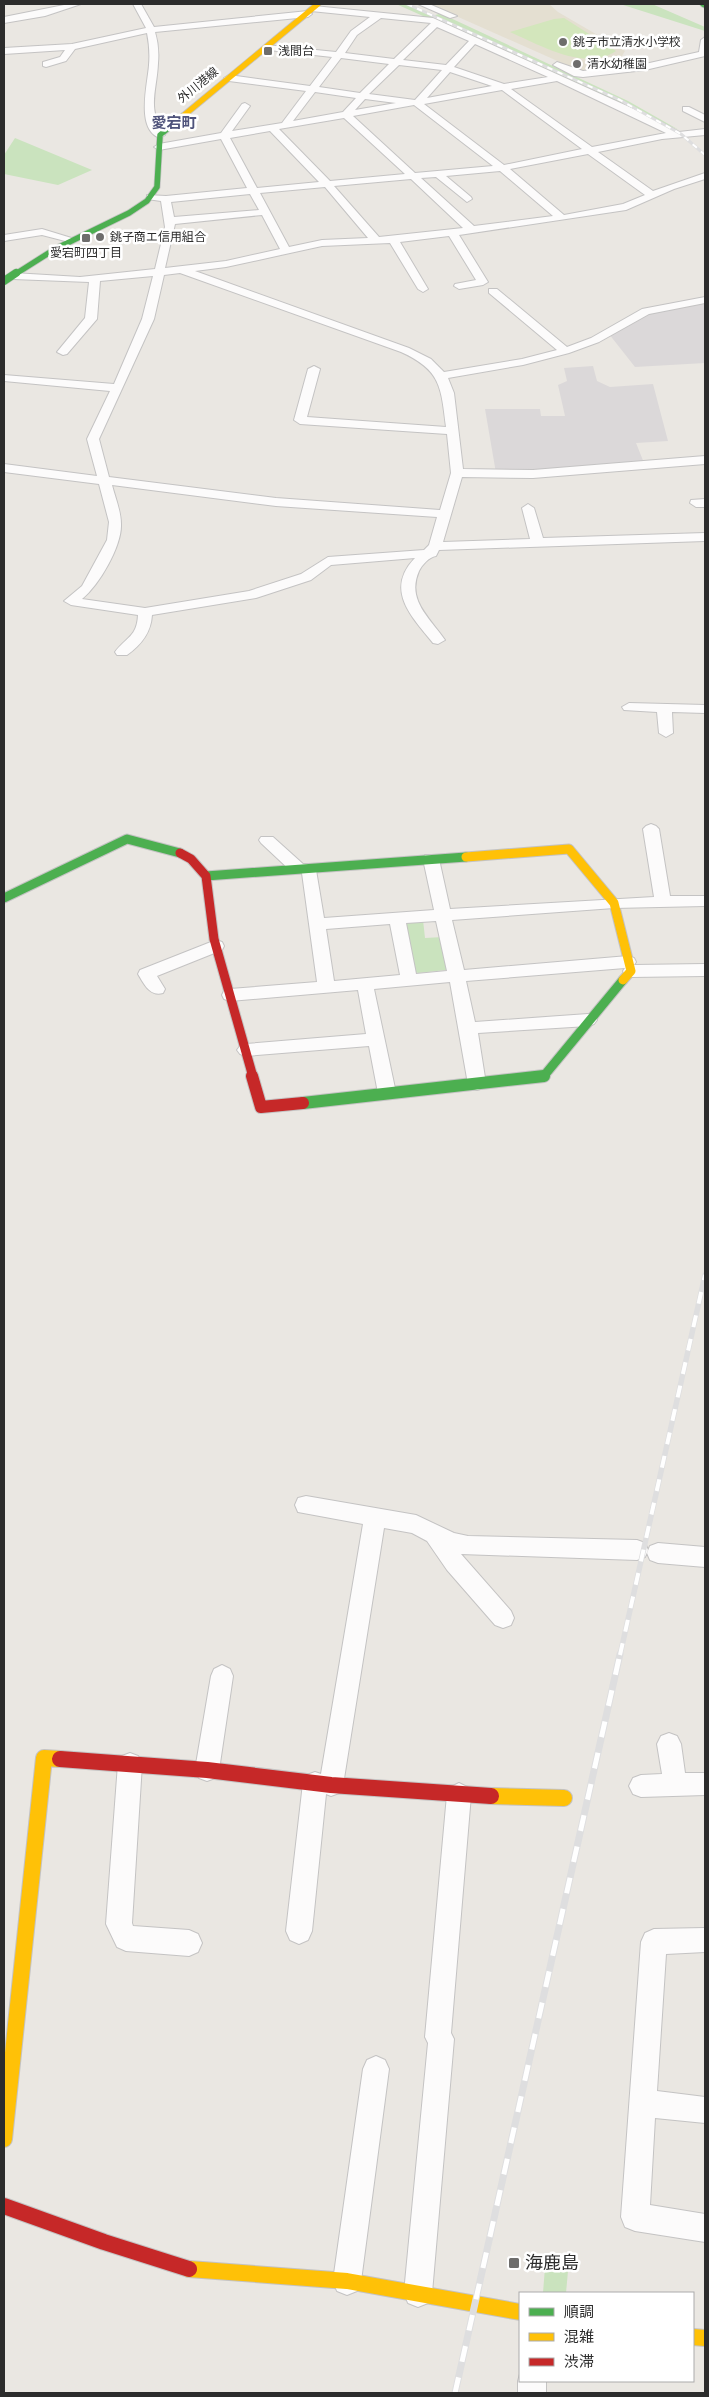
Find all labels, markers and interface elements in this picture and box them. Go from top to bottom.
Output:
place label: 銚子市立清水小学校 [573,35,681,49]
marker: 銚子市立清水小学校 [557,36,569,48]
place label: 浅間台 [278,44,314,58]
marker: 浅間台 [262,45,274,57]
place label: 清水幼稚園 [587,57,647,71]
marker: 清水幼稚園 [571,58,583,70]
street label: 外川港線 [175,64,221,106]
district label: 愛宕町 [151,114,197,132]
place label: 銚子商エ信用組合 [110,230,206,244]
marker: 銚子商エ信用組合 [94,231,106,243]
marker: 愛宕町四丁目 [80,232,92,244]
place label: 愛宕町四丁目 [50,246,122,260]
place label: 海鹿島 [525,2252,579,2274]
marker: 海鹿島 [507,2256,521,2270]
legend [519,2292,694,2382]
text: 順調 [564,2303,594,2321]
text: 混雑 [564,2328,594,2346]
text: 渋滞 [564,2353,594,2371]

